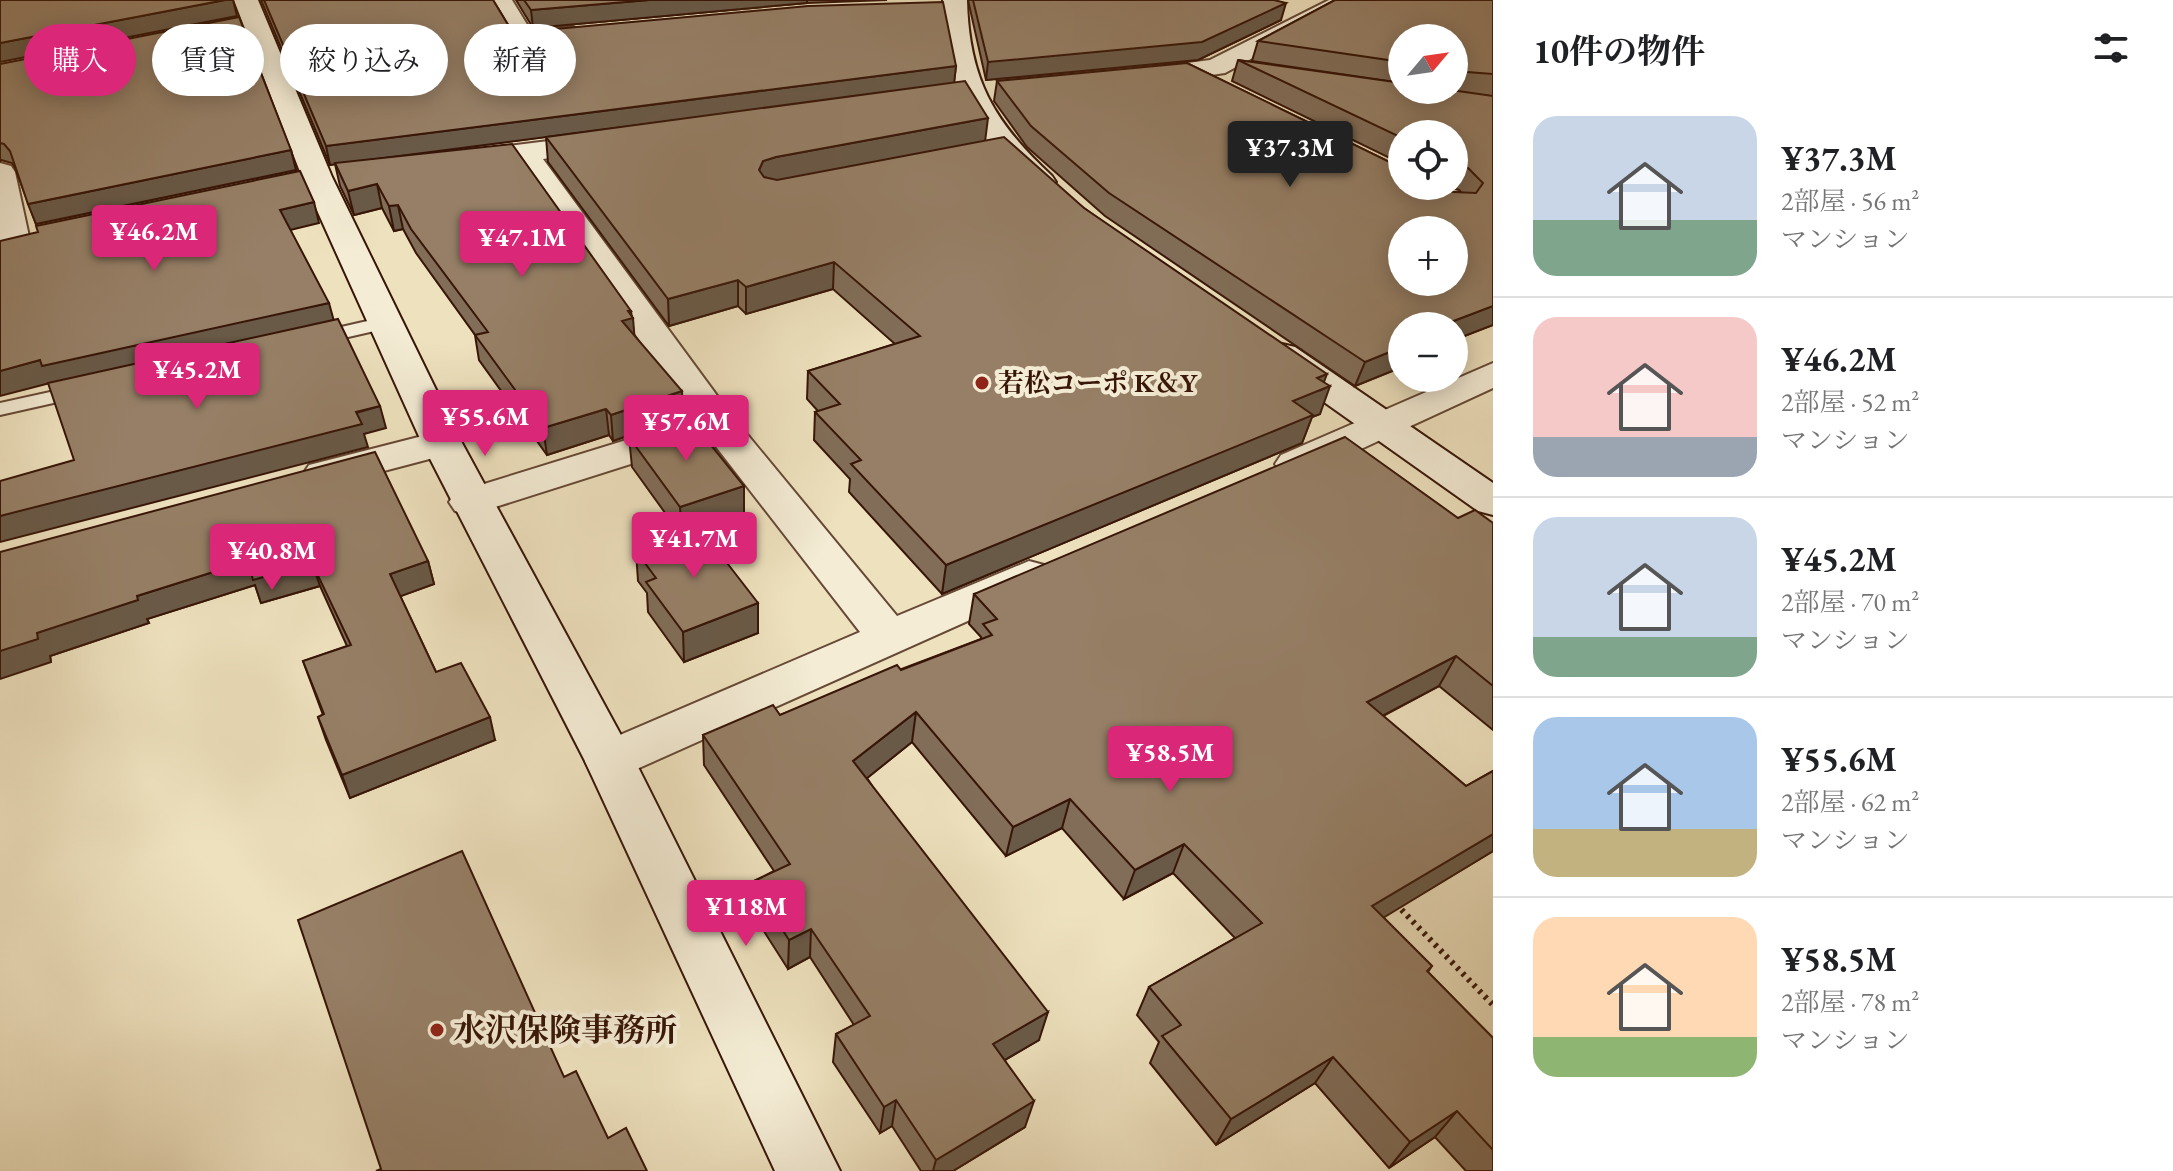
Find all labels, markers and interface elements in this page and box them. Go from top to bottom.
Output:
chip: 購入 [24,24,136,96]
chip: 賃貸 [152,24,264,96]
chip: 絞り込み [280,24,448,96]
chip: 新着 [464,24,576,96]
north arrow [1388,24,1468,104]
map controls [1388,24,1468,392]
icon: filters [2089,26,2133,70]
text: 10件の物件 [1533,29,1705,73]
button: locate [1388,120,1468,200]
pin: ¥37.3M [1225,121,1355,189]
text: ¥37.3M [1246,130,1334,164]
text: ¥37.3M [1781,136,1897,180]
icon: home [1597,148,1693,244]
text: 2部屋 · 56 m² [1781,184,1919,218]
pin: ¥46.2M [89,205,219,273]
pin: ¥47.1M [457,211,587,279]
text: ¥46.2M [110,214,198,248]
button: + [1388,216,1468,296]
text: ¥47.1M [478,220,566,254]
text: マンション [1781,222,1910,256]
button: − [1388,312,1468,392]
text: ¥46.2M [1781,337,1897,381]
pin: ¥45.2M [132,343,262,411]
icon: home [1597,349,1693,445]
text: ¥45.2M [153,352,241,386]
place label: 若松コーポ K＆Y [998,366,1198,400]
marker: 若松コーポ K＆Y [973,374,991,392]
text: 2部屋 · 52 m² [1781,385,1919,419]
pin: ¥55.6M [420,390,550,458]
pin: ¥57.6M [621,395,751,463]
text: ¥55.6M [441,399,529,433]
text: ¥57.6M [642,404,730,438]
text: マンション [1781,423,1910,457]
pin: ¥41.7M [629,512,759,580]
text: ¥41.7M [650,521,738,555]
pin: ¥40.8M [207,524,337,592]
text: ¥40.8M [228,533,316,567]
text: ¥45.2M [1781,537,1897,581]
icon: home [1597,549,1693,645]
text: 2部屋 · 70 m² [1781,585,1919,619]
text: マンション [1781,623,1910,657]
pin: ¥58.5M [1105,726,1235,794]
text: ¥58.5M [1126,735,1214,769]
text: ¥55.6M [1781,737,1897,781]
icon: home [1597,749,1693,845]
text: 2部屋 · 62 m² [1781,785,1919,819]
text: マンション [1781,823,1910,857]
pin: ¥118M [690,880,802,948]
text: ¥118M [705,889,787,923]
text: ¥58.5M [1781,937,1897,981]
icon: home [1597,949,1693,1045]
text: 2部屋 · 78 m² [1781,985,1919,1019]
place label: 水沢保険事務所 [453,1009,677,1051]
marker: 水沢保険事務所 [428,1021,446,1039]
text: マンション [1781,1023,1910,1057]

